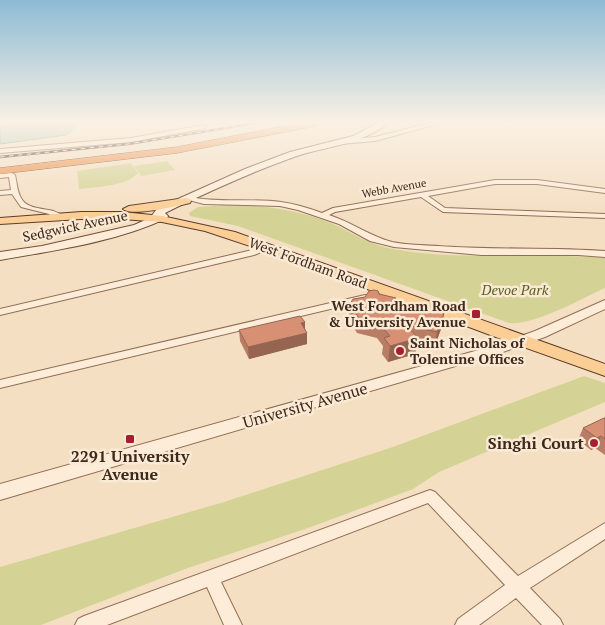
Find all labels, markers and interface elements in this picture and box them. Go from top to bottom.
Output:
street label: Webb Avenue [361,175,428,201]
street label: Sedgwick Avenue [21,205,129,246]
street label: West Fordham Road [246,232,370,293]
park label: Devoe Park [481,280,549,299]
place label: West Fordham Road & University Avenue [328,296,467,331]
marker: West Fordham Road & University Avenue [470,308,482,320]
place label: Saint Nicholas of Tolentine Offices [410,333,526,368]
marker: Saint Nicholas of Tolentine Offices [394,345,406,357]
street label: University Avenue [240,377,370,433]
place label: Singhi Court [488,432,585,454]
marker: 2291 University Avenue [124,433,136,445]
marker: Singhi Court [588,437,600,449]
place label: 2291 University Avenue [71,445,190,485]

